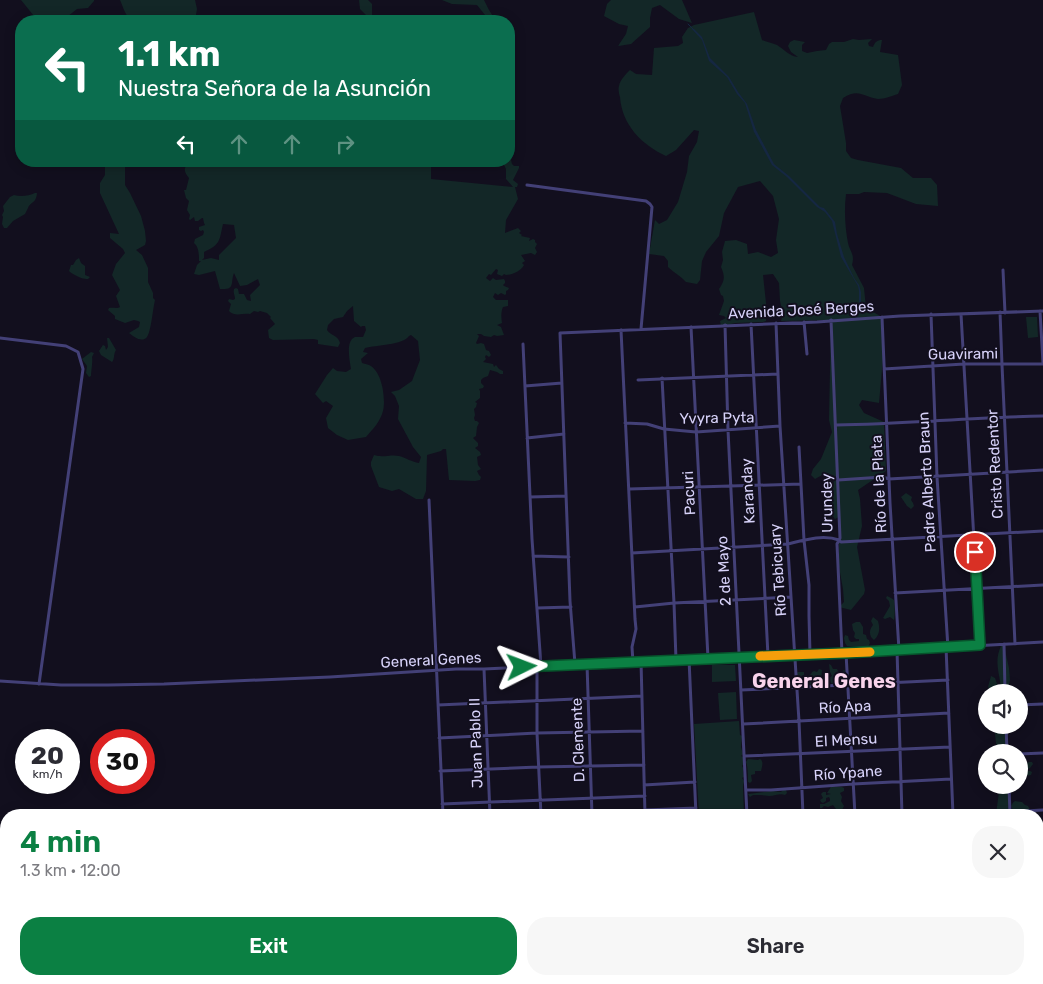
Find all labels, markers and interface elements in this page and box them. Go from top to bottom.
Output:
text: 1.1 km [118,33,220,75]
icon: left [35,35,100,100]
text: Nuestra Señora de la Asunción [118,75,431,102]
icon: left [172,130,200,158]
icon: ahead [225,130,253,158]
icon: ahead [278,130,306,158]
icon: right [331,130,359,158]
street label: Avenida José Berges [727,297,875,323]
street label: Guavirami [928,344,998,364]
street label: Yvyra Pyta [679,408,755,428]
street label: Cristo Redentor [983,408,1007,519]
street label: Padre Alberto Braun [914,411,940,553]
street label: Río de la Plata [867,435,891,533]
street label: Karanday [737,458,759,524]
street label: Pacuri [679,470,699,516]
street label: Urundey [817,473,837,533]
street label: Río Tebicuary [766,523,790,617]
pin [954,531,996,573]
street label: 2 de Mayo [713,536,735,606]
icon: arrive [961,538,989,566]
position arrow [495,640,547,692]
street label: General Genes [380,648,482,672]
district label: General Genes [752,669,896,693]
map controls [978,684,1028,794]
button: sound [978,684,1028,734]
street label: D. Clemente [568,697,588,783]
street label: Río Apa [818,697,872,717]
street label: Juan Pablo II [465,698,487,788]
speed limit sign: 30 [90,729,155,794]
street label: El Mensu [814,729,878,751]
text: 20 [31,741,64,770]
button: search [978,744,1028,794]
street label: Río Ypane [813,762,883,784]
text: km/h [33,767,62,781]
text: 4 min [20,824,101,860]
button: close [972,826,1024,878]
text: 1.3 km · 12:00 [20,861,121,880]
button: Exit [20,917,517,975]
button: Share [527,917,1024,975]

